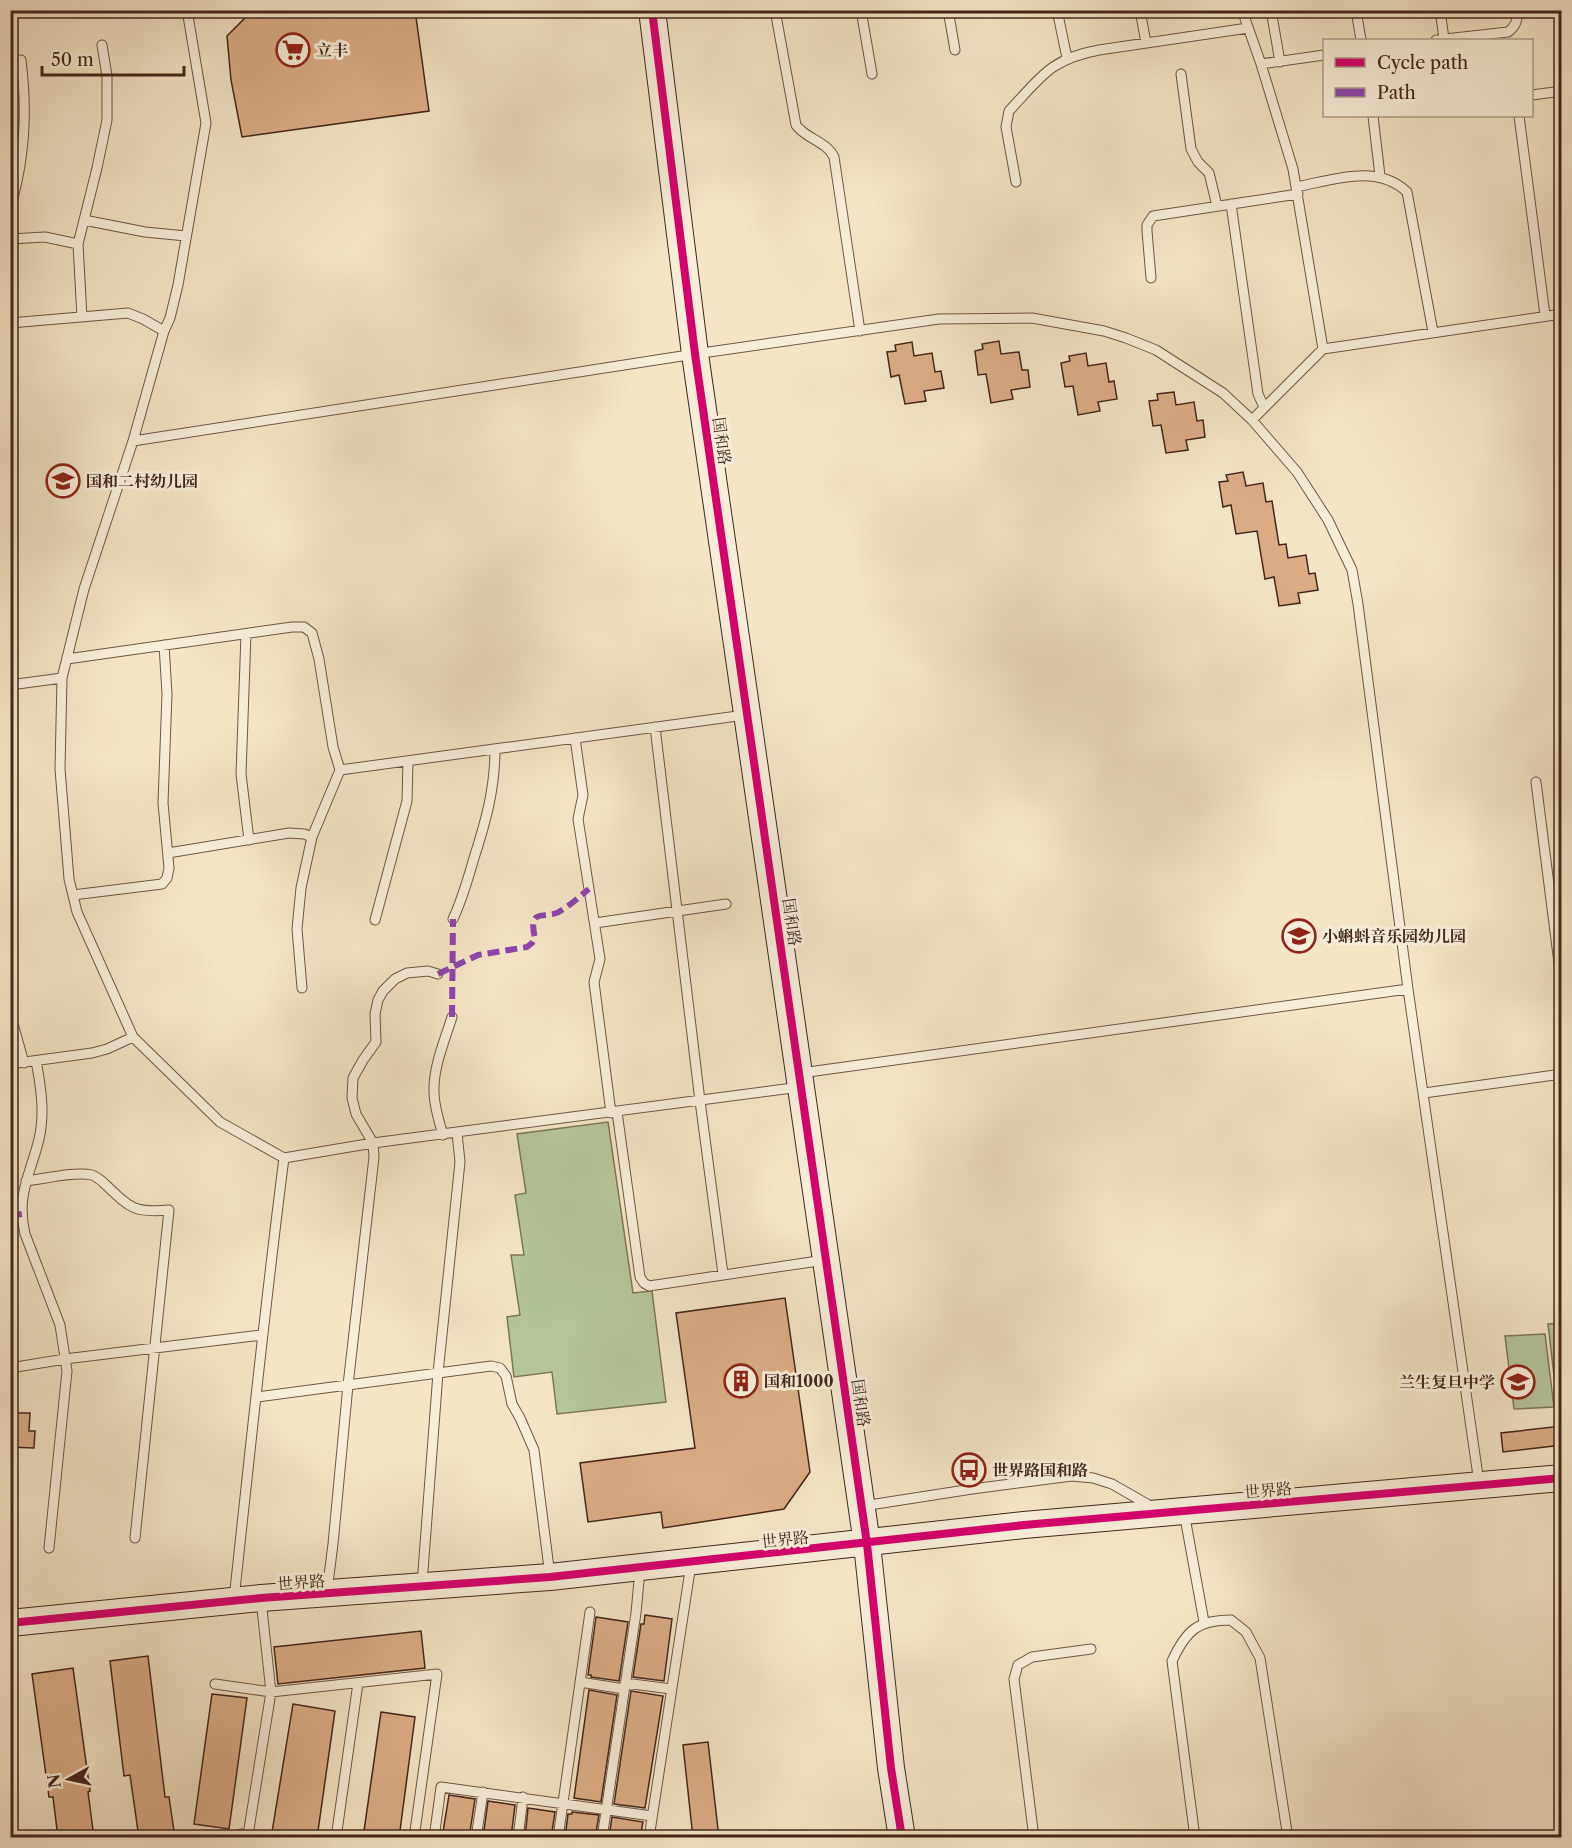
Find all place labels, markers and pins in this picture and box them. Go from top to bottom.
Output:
supermarket icon: 立丰 [275,32,311,68]
place label: 立丰 [316,40,348,60]
school or university icon: 国和二村幼儿园 [45,463,81,499]
place label: 国和二村幼儿园 [86,471,198,491]
school or university icon: 小蝌蚪音乐园幼儿园 [1281,918,1317,954]
place label: 小蝌蚪音乐园幼儿园 [1322,926,1466,946]
building icon: 国和1000 [723,1363,759,1399]
school or university icon: 兰生复旦中学 [1500,1364,1536,1400]
place label: 国和1000 [764,1371,834,1391]
place label: 兰生复旦中学 [1399,1372,1495,1392]
bus stop icon: 世界路国和路 [951,1452,987,1488]
place label: 世界路国和路 [992,1460,1088,1480]

